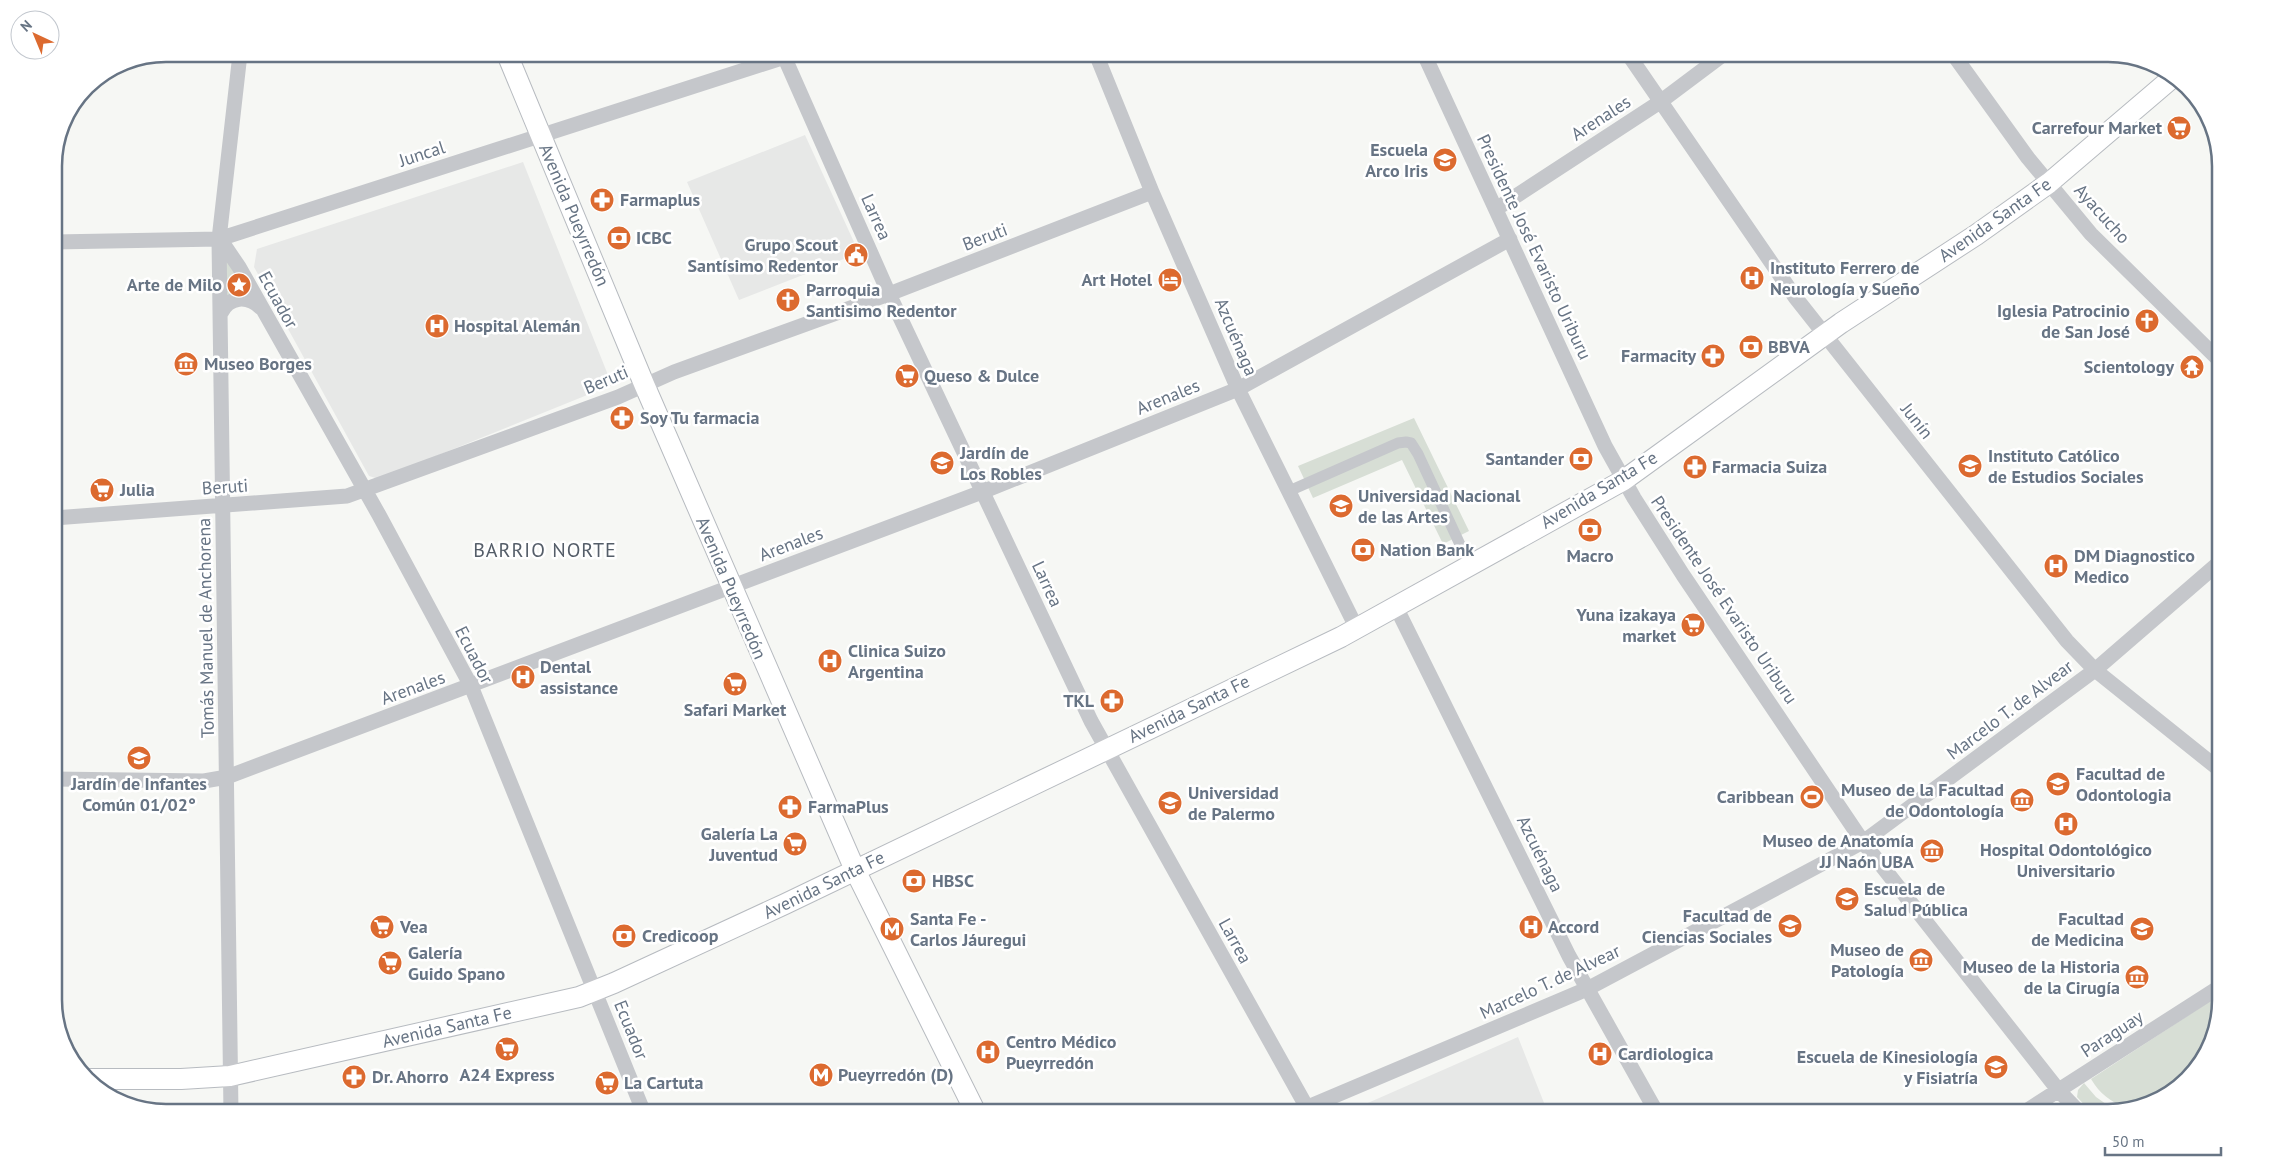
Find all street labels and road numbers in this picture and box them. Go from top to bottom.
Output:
street label: Arenales [1567,90,1635,145]
street label: Presidente José Evaristo Uriburu [1472,130,1597,363]
street label: Juncal [395,135,448,172]
street label: Avenida Pueyrredón [534,140,615,289]
street label: Avenida Santa Fe [1934,172,2055,267]
street label: Ayacucho [2070,179,2135,248]
street label: Larrea [856,190,897,243]
street label: Beruti [959,217,1011,256]
street label: Ecuador [253,267,303,332]
street label: Azcuénaga [1210,294,1263,379]
street label: Beruti [580,360,632,399]
street label: Arenales [1133,373,1203,420]
street label: Junín [1896,397,1939,443]
street label: Avenida Santa Fe [1536,446,1661,533]
street label: Beruti [201,473,249,500]
street label: Presidente José Evaristo Uriburu [1646,491,1803,708]
street label: Avenida Pueyrredón [691,513,772,662]
street label: Tomás Manuel de Anchorena [192,518,219,738]
street label: Arenales [756,521,826,566]
street label: Larrea [1027,557,1068,610]
street label: Ecuador [450,622,499,688]
street label: Marcelo T. de Alvear [1942,655,2077,765]
street label: Arenales [378,665,448,710]
street label: Avenida Santa Fe [1124,669,1253,748]
street label: Azcuénaga [1512,812,1569,896]
street label: Avenida Santa Fe [759,845,888,924]
street label: Larrea [1214,914,1257,967]
street label: Marcelo T. de Alvear [1476,939,1624,1024]
street label: Ecuador [609,997,654,1063]
street label: Avenida Santa Fe [380,1000,514,1053]
street label: Paraguay [2076,1005,2148,1062]

